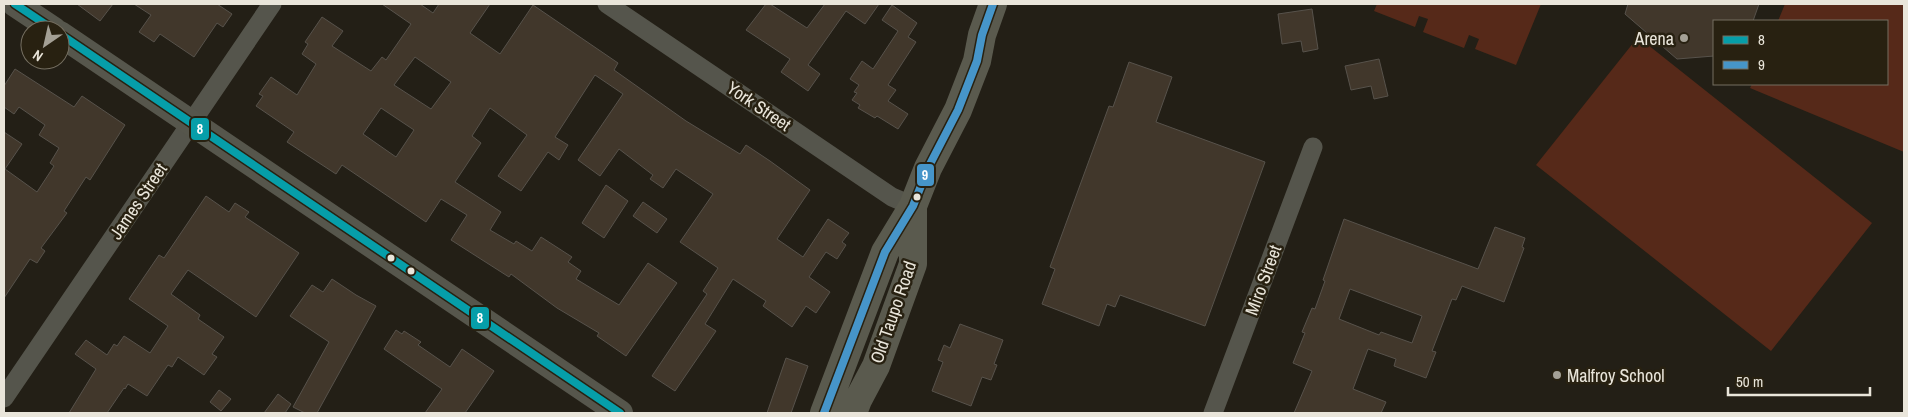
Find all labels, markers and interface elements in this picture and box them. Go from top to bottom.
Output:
north arrow [20,20,70,70]
legend [1713,20,1888,85]
place label: Arena [1634,26,1674,51]
text: 8 [1758,29,1765,50]
marker: Arena [1678,32,1690,44]
text: N [29,46,46,66]
text: 9 [1758,54,1765,75]
street label: York Street [722,75,796,137]
line badge: 8 [190,117,210,141]
text: 8 [197,120,203,138]
street label: James Street [103,158,173,244]
line badge: 9 [916,163,935,187]
text: 9 [922,166,928,184]
unlabelled marker [912,192,922,202]
street label: Miro Street [1239,241,1287,319]
unlabelled marker [386,253,396,263]
street label: Old Taupo Road [864,257,922,367]
unlabelled marker [406,266,416,276]
line badge: 8 [470,306,490,330]
text: 8 [477,309,483,327]
place label: Malfroy School [1567,363,1665,388]
scale bar [1728,364,1870,396]
marker: Malfroy School [1551,369,1563,381]
text: 50 m [1736,371,1763,392]

